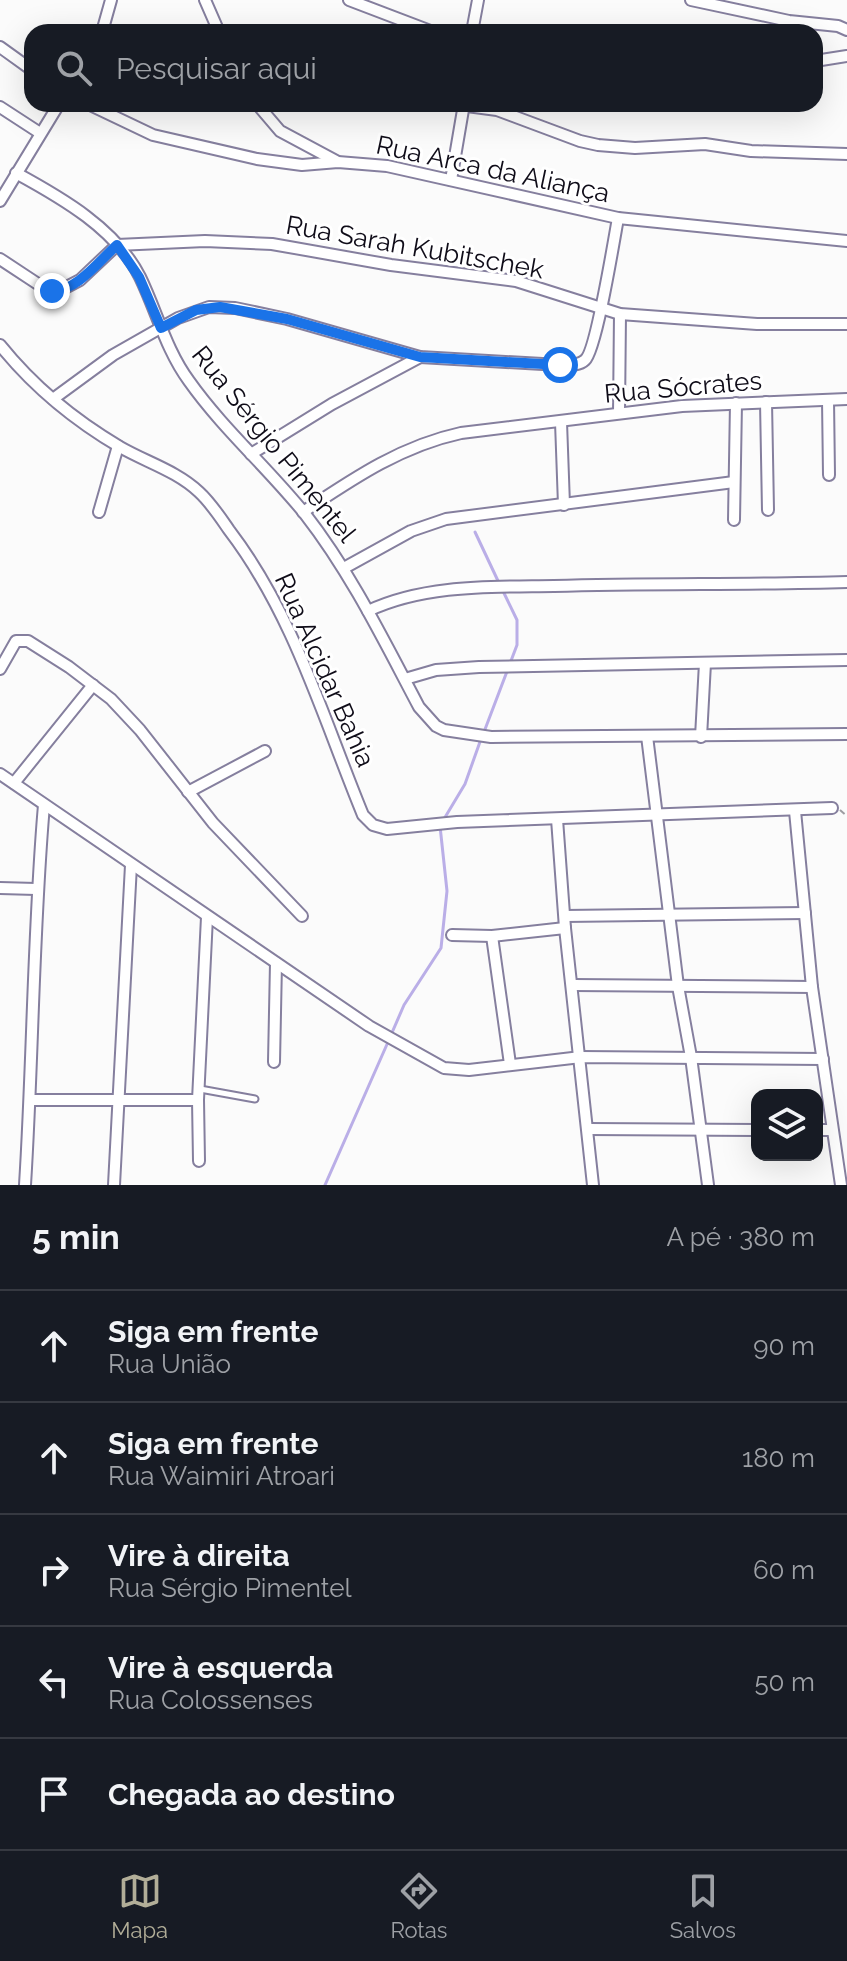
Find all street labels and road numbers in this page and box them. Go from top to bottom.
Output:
street label: Rua Arca da Aliança [374,130,612,208]
street label: Rua Sarah Kubitschek [284,210,546,284]
street label: Rua Sérgio Pimentel [186,340,363,549]
street label: Rua Sócrates [603,365,763,409]
street label: Rua Alcidar Bahia [269,569,381,771]

